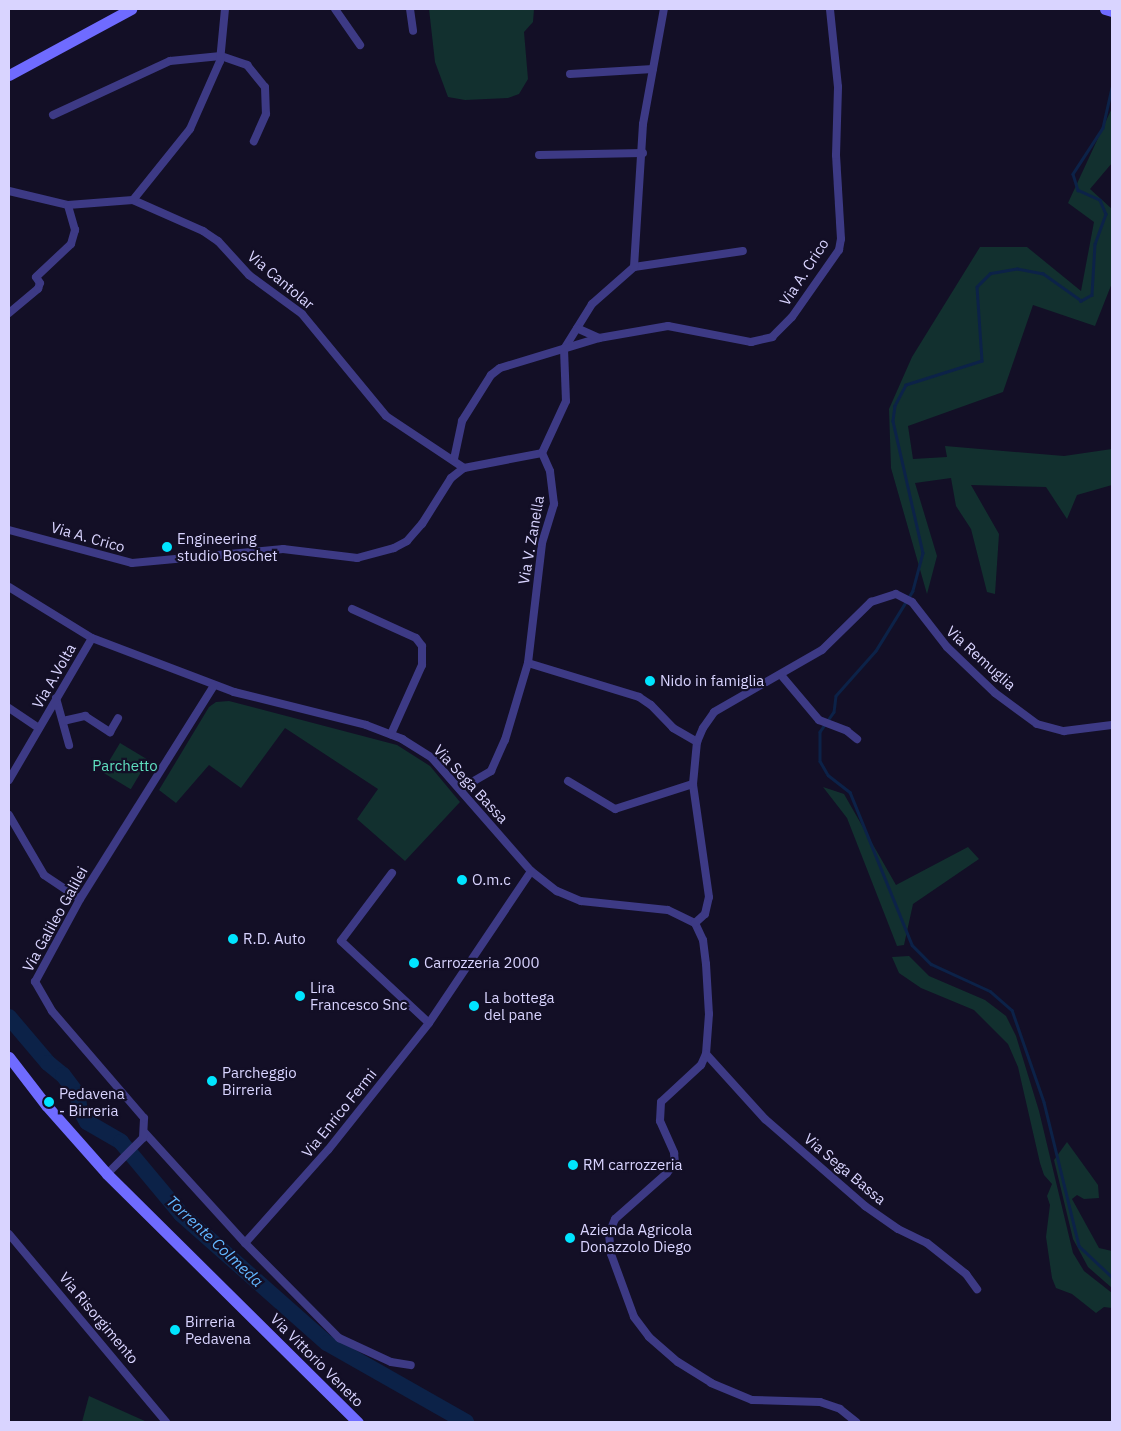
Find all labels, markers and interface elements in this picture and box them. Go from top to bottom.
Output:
street label: Via A. Crico [776,235,832,309]
street label: Via Cantolar [244,247,318,313]
street label: Via V. Zanella [514,494,548,586]
street label: Via A. Crico [49,518,127,556]
place label: Engineering studio Boschet [177,529,277,564]
marker: Engineering studio Boschet [161,541,173,553]
street label: Via Remuglia [942,622,1020,694]
street label: Via A.Volta [28,640,80,712]
place label: Nido in famiglia [660,672,764,690]
marker: Nido in famiglia [644,675,656,687]
street label: Via Sega Bassa [430,741,512,827]
park label: Parchetto [92,757,158,775]
street label: Via Galileo Galilei [19,863,91,975]
place label: O.m.c [472,871,511,889]
marker: O.m.c [456,874,468,886]
place label: R.D. Auto [243,930,306,948]
marker: R.D. Auto [227,933,239,945]
place label: Carrozzeria 2000 [424,954,539,972]
marker: Carrozzeria 2000 [408,957,420,969]
place label: Lira Francesco Snc [310,978,407,1013]
place label: La bottega del pane [484,988,555,1023]
marker: Lira Francesco Snc [294,990,306,1002]
marker: La bottega del pane [468,1000,480,1012]
place label: Parcheggio Birreria [222,1063,297,1098]
street label: Via Enrico Fermi [298,1065,380,1161]
marker: Parcheggio Birreria [206,1075,218,1087]
place label: Pedavena - Birreria [59,1084,125,1119]
marker: Pedavena - Birreria [43,1096,55,1108]
street label: Via Sega Bassa [800,1130,890,1208]
place label: RM carrozzeria [583,1156,682,1174]
marker: RM carrozzeria [567,1159,579,1171]
water label: Torrente Colmeda [163,1191,267,1291]
place label: Azienda Agricola Donazzolo Diego [580,1220,692,1255]
marker: Azienda Agricola Donazzolo Diego [564,1232,576,1244]
street label: Via Risorgimento [56,1269,142,1367]
street label: Via Vittorio Veneto [267,1310,367,1410]
place label: Birreria Pedavena [185,1312,251,1347]
marker: Birreria Pedavena [169,1324,181,1336]

